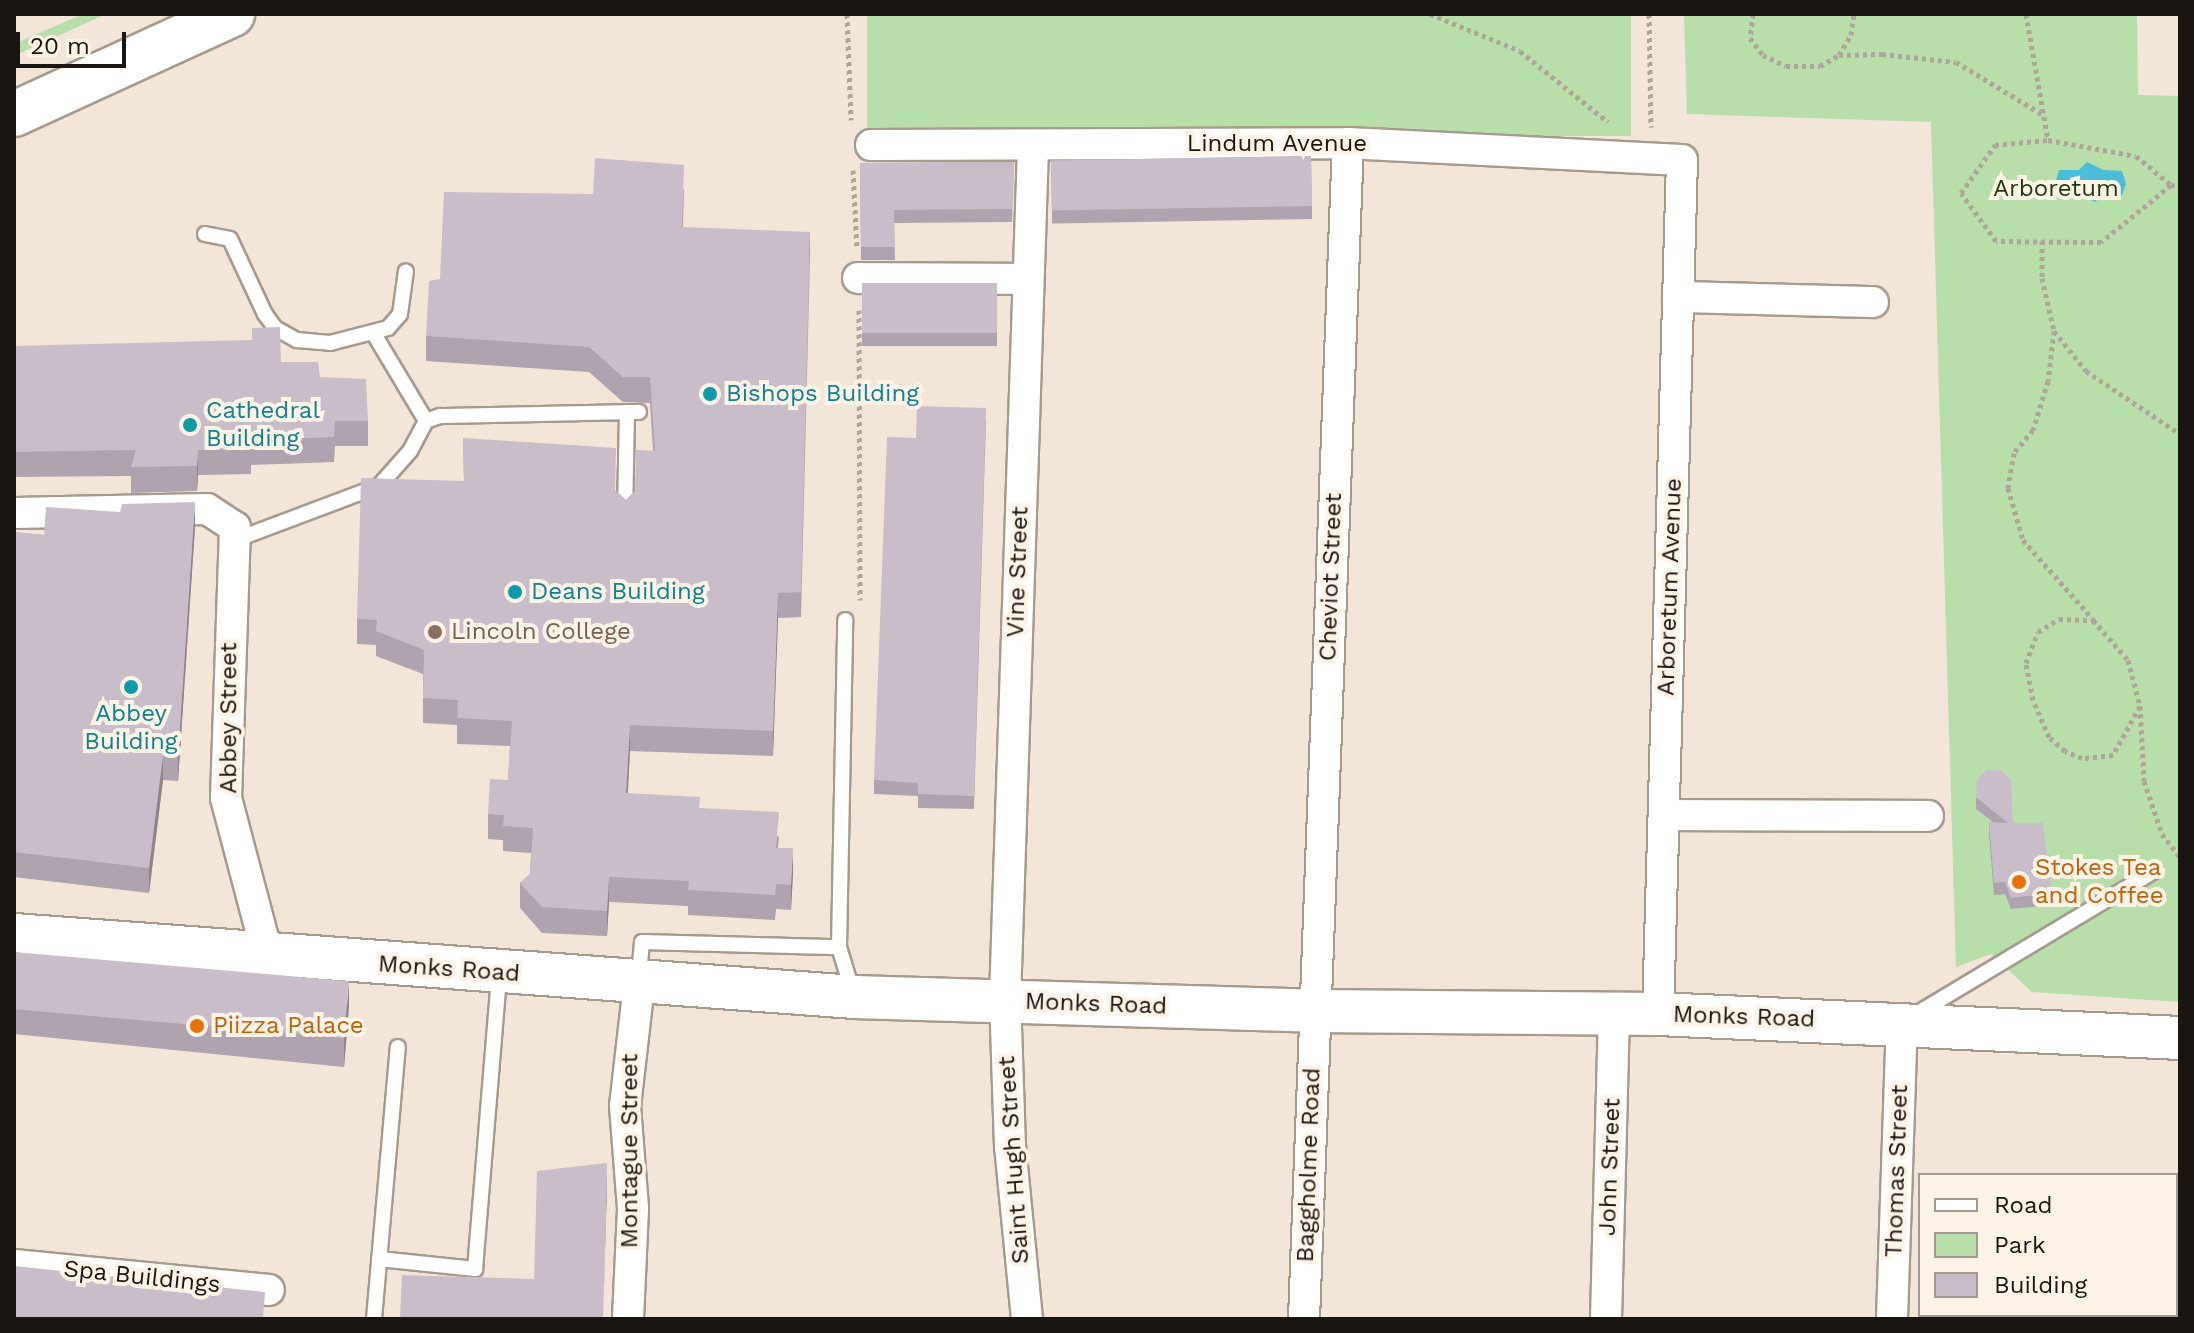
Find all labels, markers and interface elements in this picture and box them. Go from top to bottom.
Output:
scale bar [20,16,130,66]
text: 20 m [30,32,90,60]
street label: Lindum Avenue [1186,130,1368,158]
park label: Arboretum [1993,175,2119,203]
place label: Bishops Building [726,380,919,408]
marker: Bishops Building [701,385,719,403]
place label: Cathedral Building [206,397,320,453]
marker: Cathedral Building [181,416,199,434]
street label: Arboretum Avenue [1652,477,1688,697]
street label: Cheviot Street [1314,492,1348,662]
street label: Vine Street [1001,506,1035,638]
place label: Deans Building [531,578,705,606]
marker: Deans Building [506,583,524,601]
place label: Lincoln College [451,618,631,646]
marker: Lincoln College [426,623,444,641]
street label: Abbey Street [215,642,243,794]
marker: Abbey Building [122,678,140,696]
place label: Abbey Building [84,700,178,756]
place label: Stokes Tea and Coffee [2035,854,2164,910]
marker: Stokes Tea and Coffee [2010,873,2028,891]
street label: Monks Road [377,950,521,988]
street label: Monks Road [1024,987,1168,1021]
street label: Monks Road [1672,1000,1816,1034]
place label: Piizza Palace [213,1012,364,1040]
marker: Piizza Palace [188,1017,206,1035]
street label: Montague Street [616,1054,644,1248]
street label: Saint Hugh Street [992,1055,1036,1265]
street label: Baggholme Road [1291,1067,1327,1263]
street label: Thomas Street [1880,1084,1914,1258]
street label: John Street [1593,1098,1627,1236]
legend [1918,1173,2178,1317]
text: Road [1994,1191,2053,1219]
text: Park [1994,1231,2046,1259]
street label: Spa Buildings [62,1254,222,1300]
text: Building [1994,1271,2087,1299]

